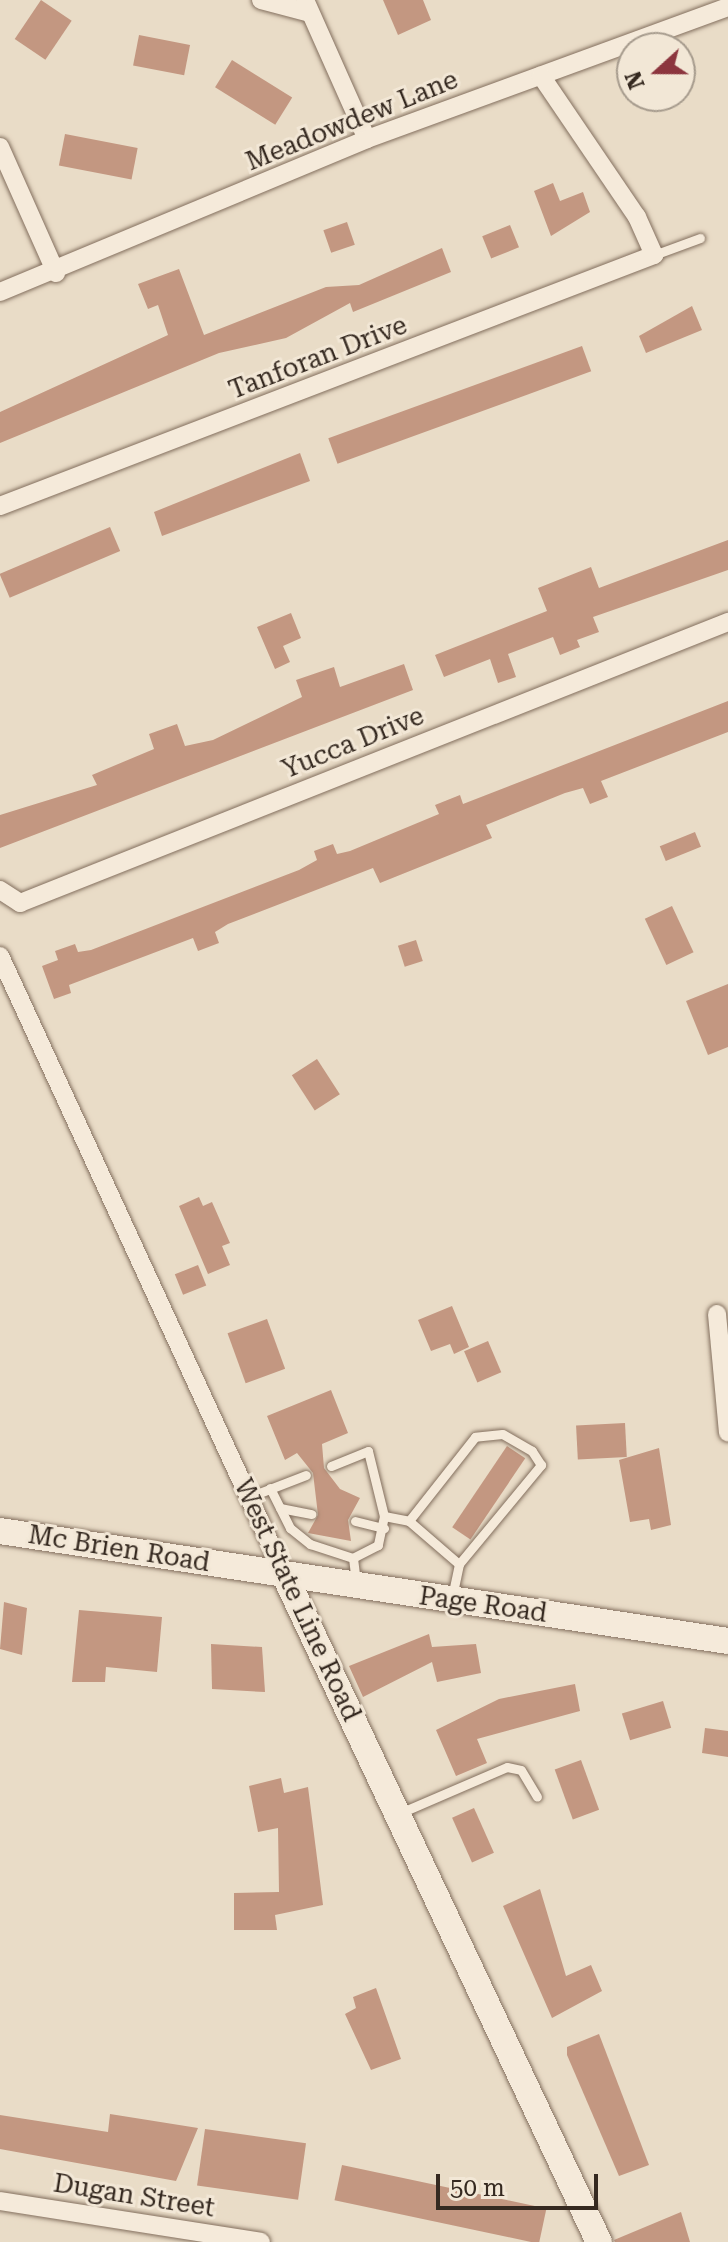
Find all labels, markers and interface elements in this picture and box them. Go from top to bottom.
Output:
north arrow [616,32,696,112]
street label: Meadowdew Lane [241,64,463,178]
text: N [620,68,650,92]
street label: Tanforan Drive [225,310,411,406]
street label: Yucca Drive [277,700,429,786]
street label: West State Line Road [227,1474,367,1726]
street label: Mc Brien Road [26,1519,212,1579]
street label: Page Road [417,1581,549,1629]
scale bar [440,2158,602,2208]
street label: Dugan Street [51,2168,217,2224]
text: 50 m [450,2174,505,2202]

